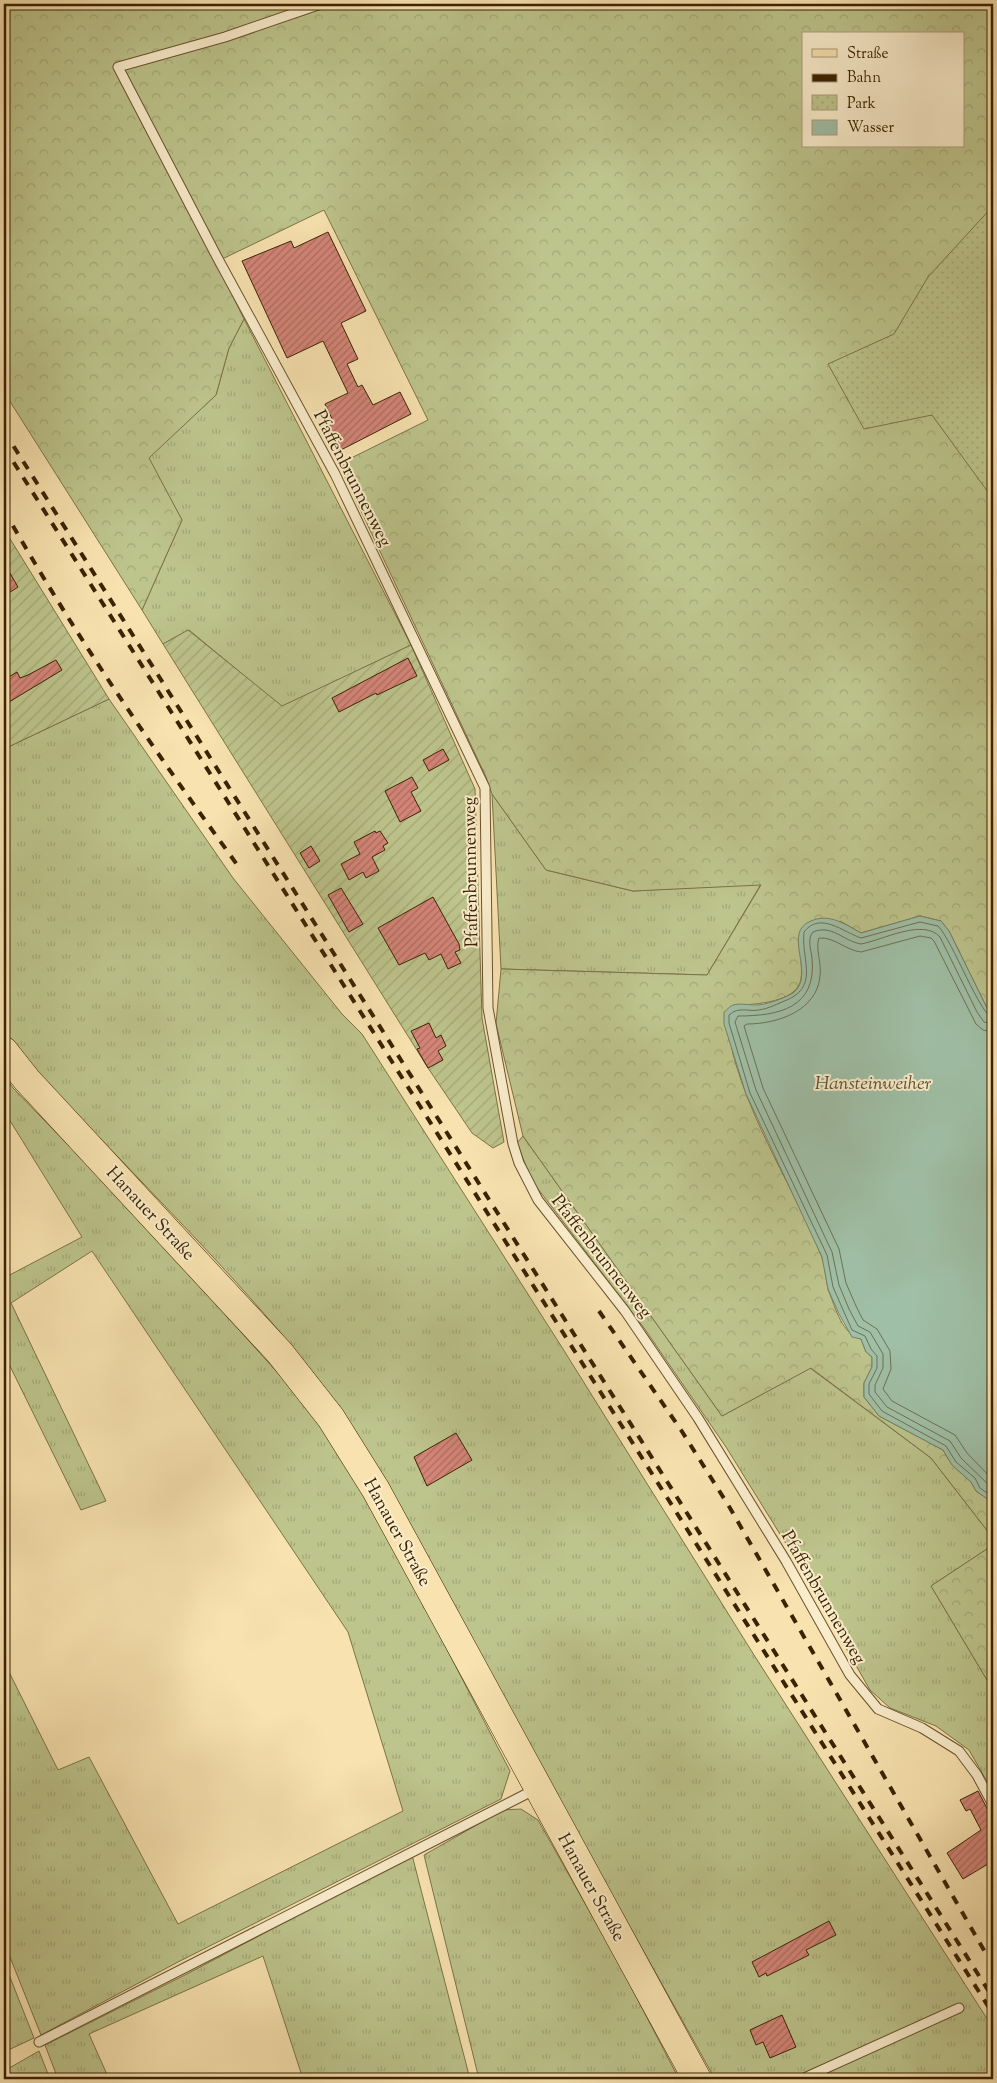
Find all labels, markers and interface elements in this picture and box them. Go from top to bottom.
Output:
legend [802,32,964,148]
text: Straße [847,44,889,65]
text: Bahn [847,68,881,89]
text: Park [847,94,876,115]
text: Wasser [847,118,894,139]
street label: Pfaffenbrunnenweg [305,406,397,552]
street label: Pfaffenbrunnenweg [458,796,486,947]
water label: Hansteinweiher [815,1071,932,1098]
street label: Hanauer Straße [99,1161,200,1267]
street label: Pfaffenbrunnenweg [544,1190,657,1325]
street label: Hanauer Straße [356,1474,437,1592]
street label: Pfaffenbrunnenweg [773,1526,871,1670]
street label: Hanauer Straße [550,1829,631,1947]

